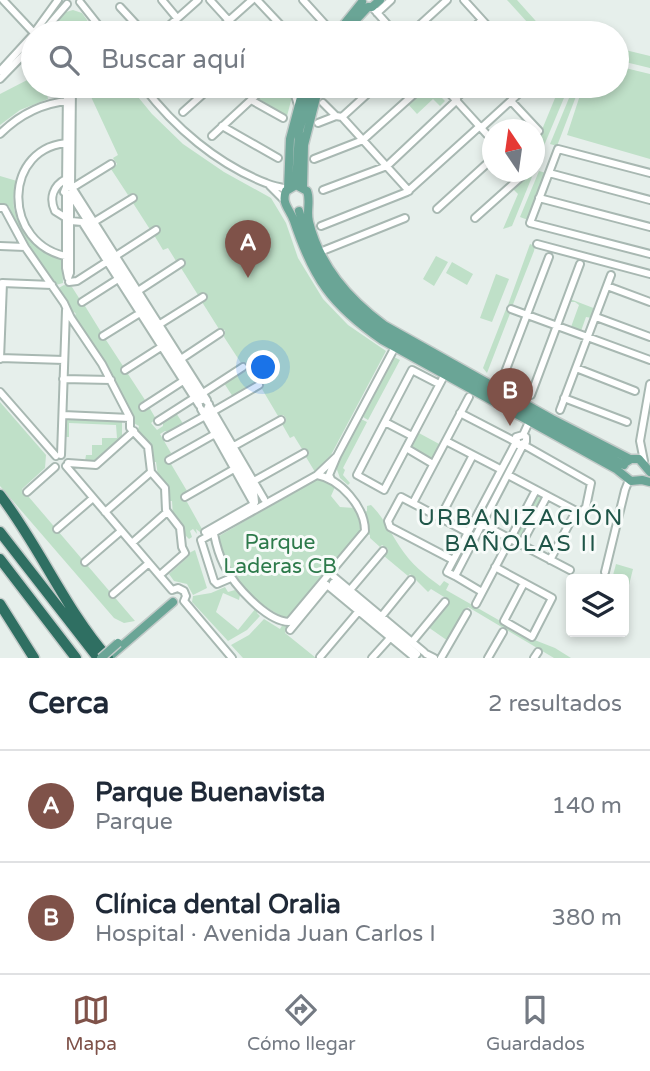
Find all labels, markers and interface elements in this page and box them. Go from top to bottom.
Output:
search box [21,21,629,98]
icon: search [45,41,83,79]
text: Buscar aquí [101,44,246,75]
north arrow [482,119,545,182]
pin: A [225,220,271,278]
your location [246,350,280,384]
pin: B [487,368,533,426]
district label: URBANIZACIÓN BAÑOLAS II [417,504,625,558]
park label: Parque Laderas CB [223,530,337,579]
map controls [566,574,629,637]
button: layers [566,574,629,637]
text: Cerca [28,685,109,722]
text: 2 resultados [488,690,622,718]
text: Parque Buenavista [95,777,325,808]
text: A [42,792,60,820]
text: 140 m [552,792,622,820]
text: Parque [95,808,173,836]
text: Clínica dental Oralia [95,889,341,920]
text: B [43,904,59,932]
text: 380 m [552,904,622,932]
text: Hospital · Avenida Juan Carlos I [95,920,436,948]
tab: Mapa [65,991,117,1055]
tab: Cómo llegar [247,991,356,1055]
tab: Guardados [486,991,585,1055]

